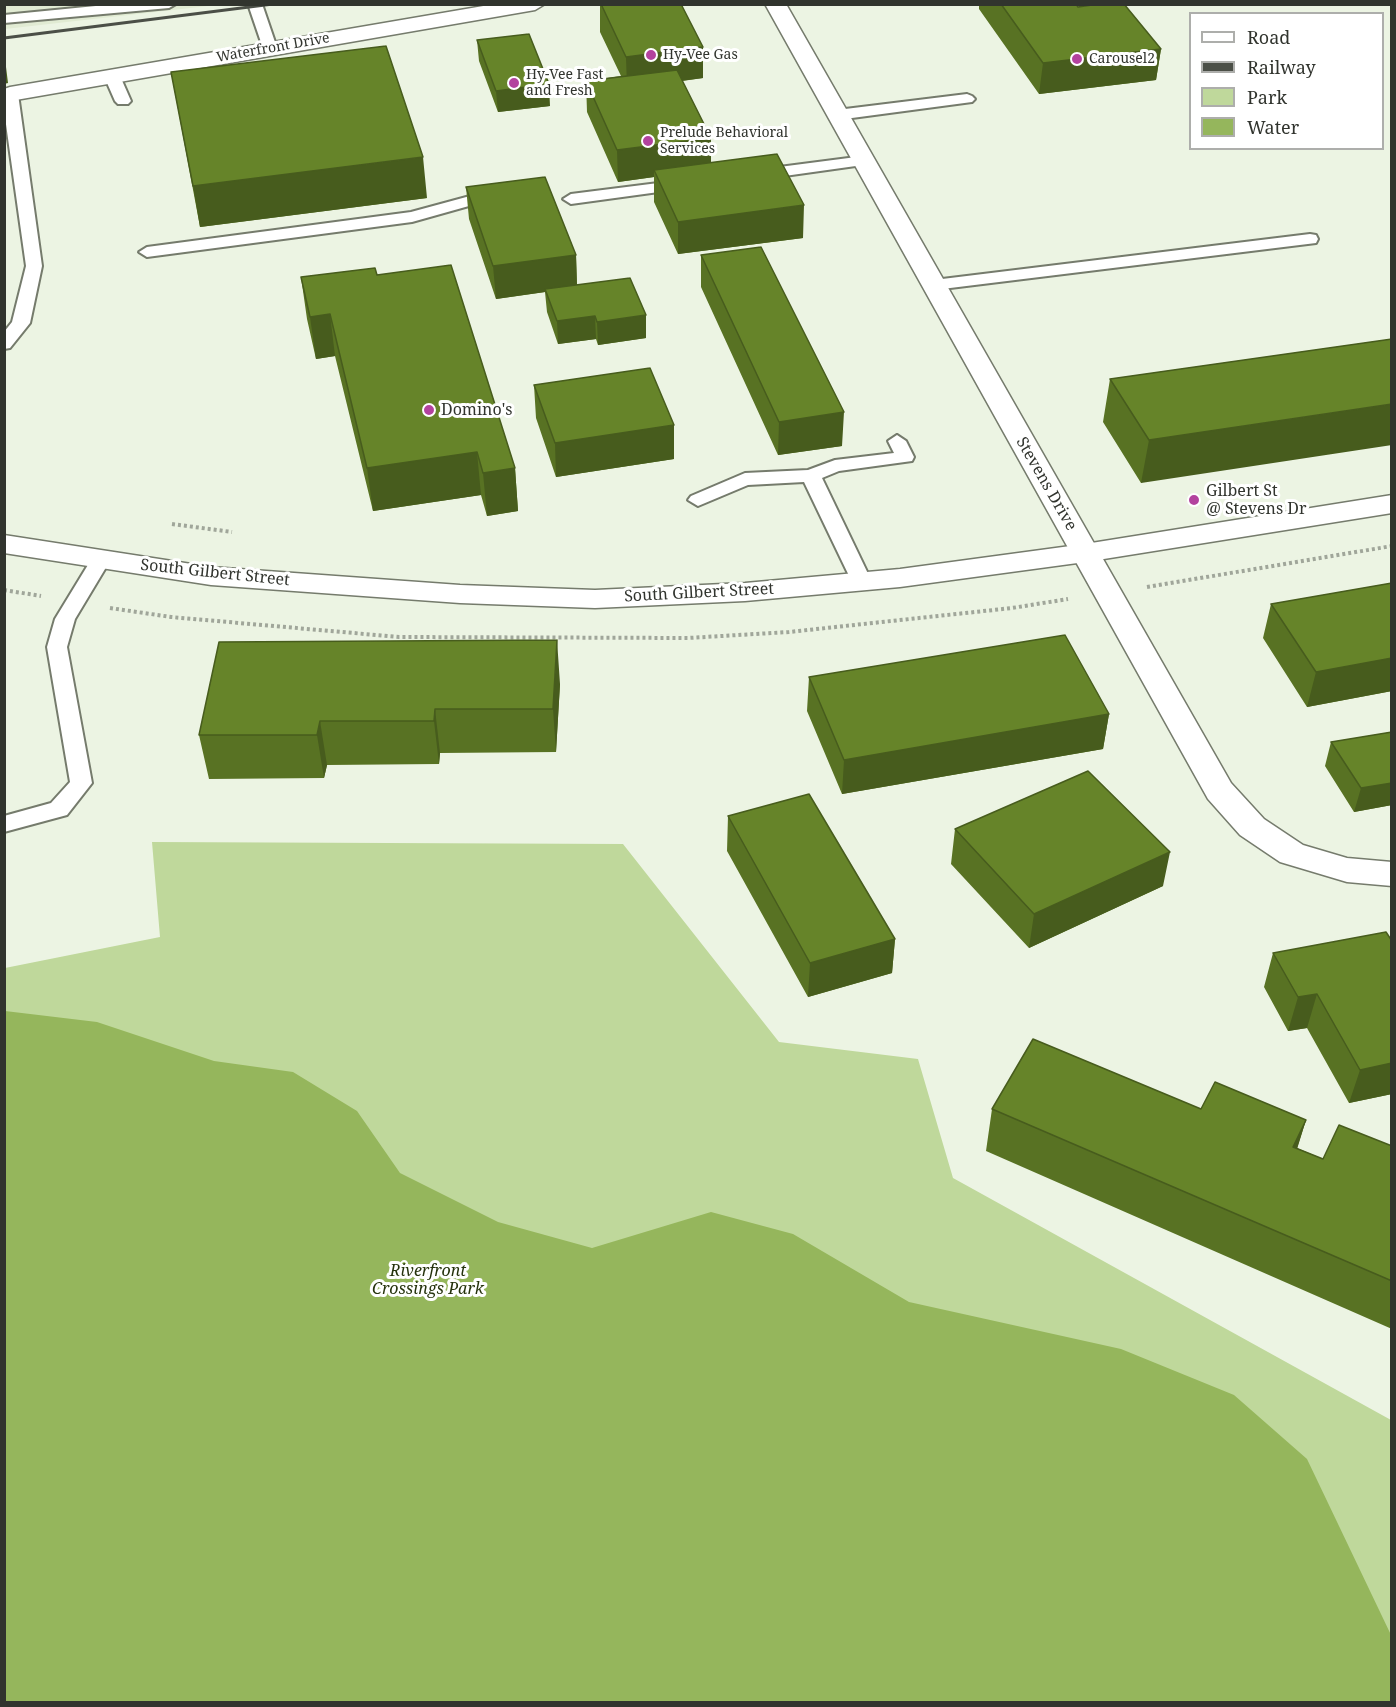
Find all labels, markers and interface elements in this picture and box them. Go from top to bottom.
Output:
legend [1189,12,1384,150]
text: Road [1247,25,1290,49]
street label: Waterfront Drive [215,30,331,66]
place label: Hy-Vee Gas [663,47,738,63]
marker: Hy-Vee Gas [644,48,658,62]
place label: Carousel2 [1089,51,1155,67]
marker: Carousel2 [1070,52,1084,66]
text: Railway [1247,55,1316,79]
place label: Hy-Vee Fast and Fresh [526,67,603,100]
marker: Hy-Vee Fast and Fresh [507,76,521,90]
text: Park [1247,85,1287,109]
text: Water [1247,115,1299,139]
place label: Prelude Behavioral Services [660,125,788,158]
marker: Prelude Behavioral Services [641,134,655,148]
place label: Domino's [441,400,512,420]
marker: Domino's [422,403,436,417]
street label: Stevens Drive [1012,434,1080,534]
place label: Gilbert St @ Stevens Dr [1206,481,1306,519]
marker: Gilbert St @ Stevens Dr [1187,493,1201,507]
street label: South Gilbert Street [139,556,291,590]
street label: South Gilbert Street [624,579,774,607]
park label: Riverfront Crossings Park [372,1261,484,1299]

